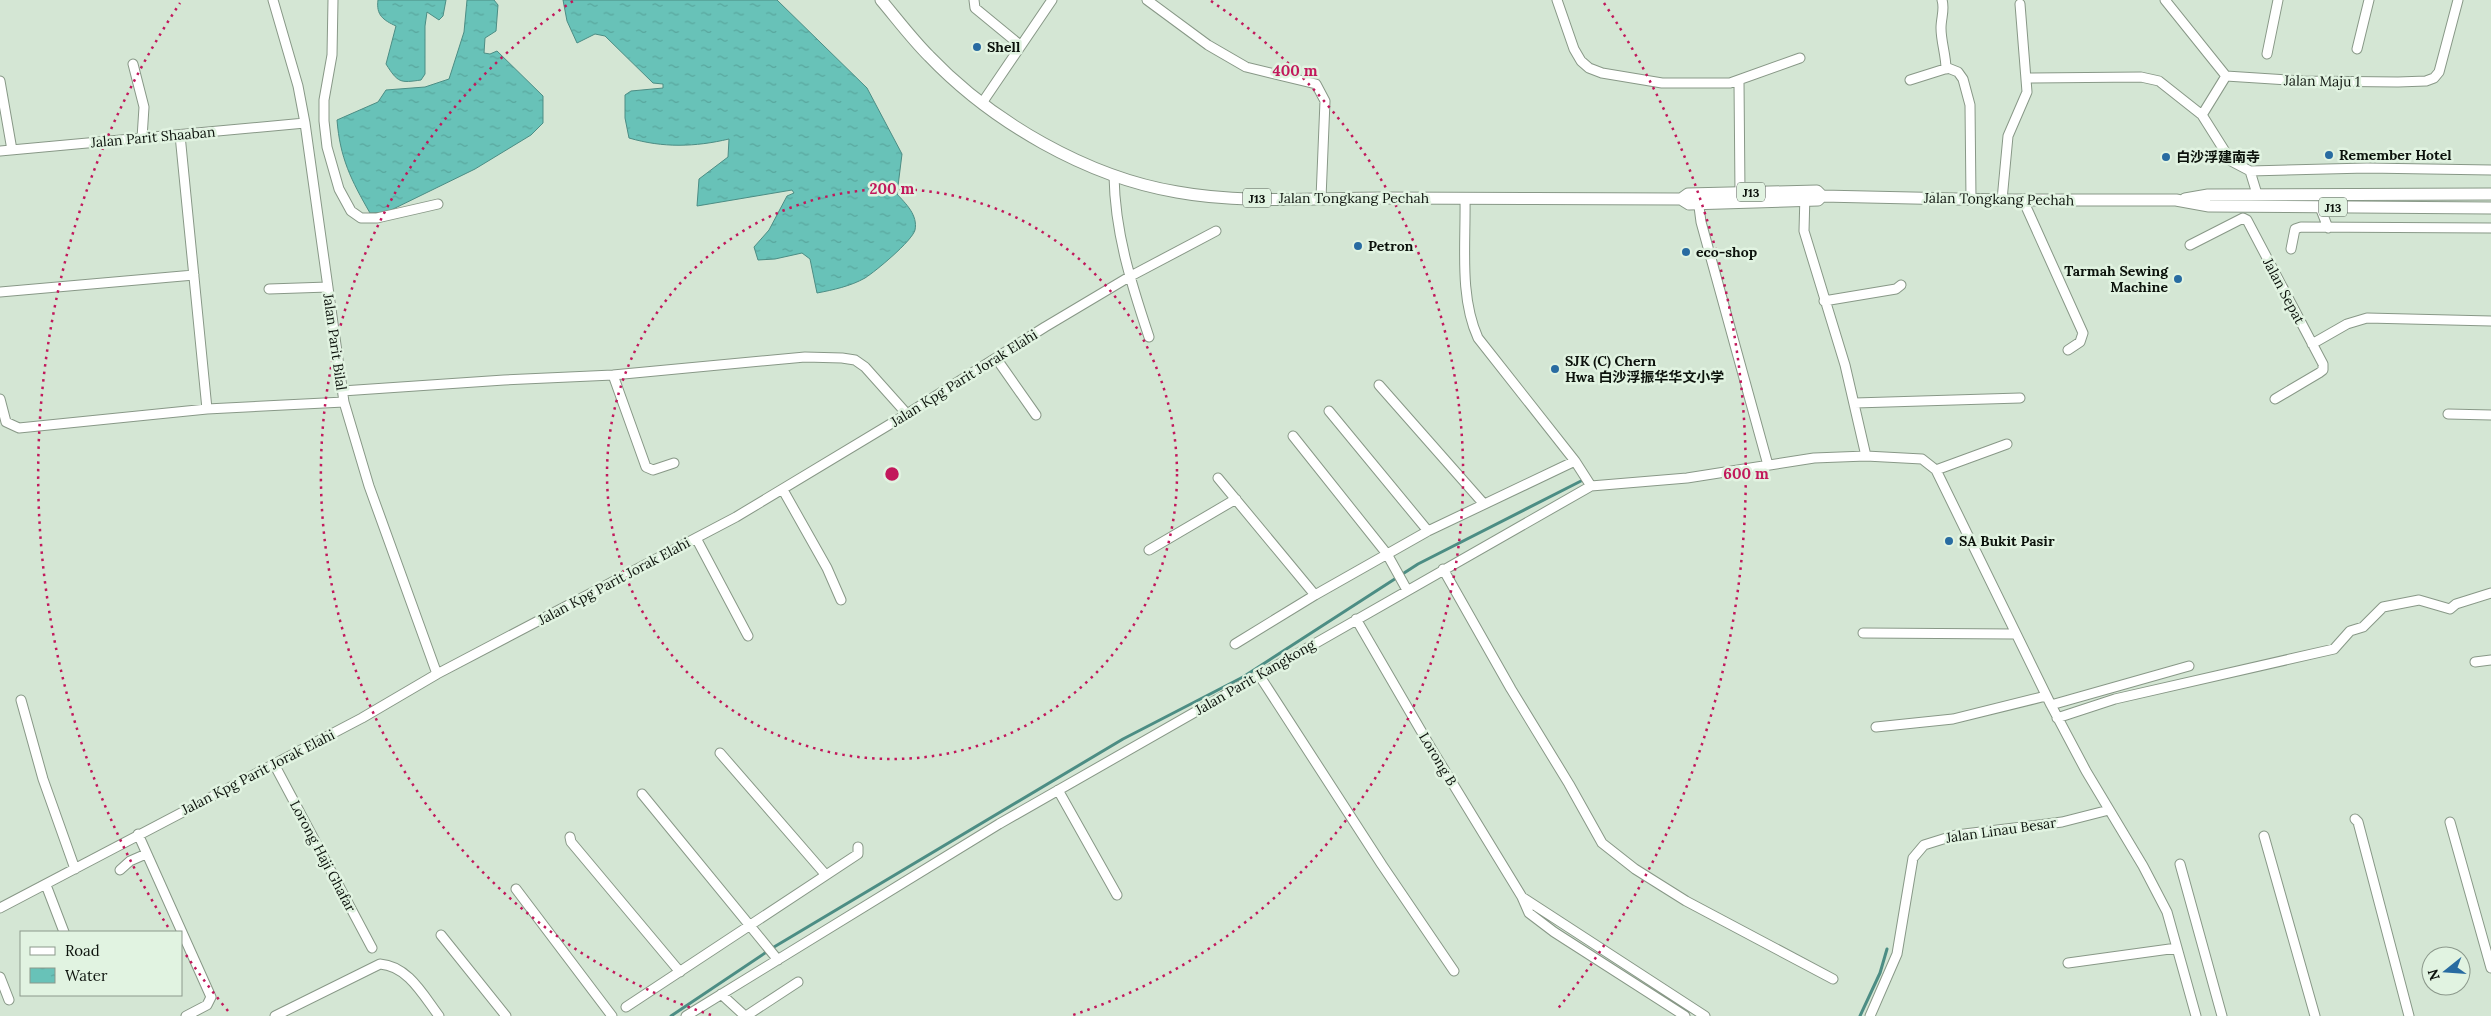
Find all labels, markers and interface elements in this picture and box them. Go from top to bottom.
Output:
place label: Shell [987,38,1021,56]
marker: Shell [971,41,983,53]
text: 400 m [1272,61,1318,80]
street label: Jalan Maju 1 [2283,71,2360,91]
street label: Jalan Parit Shaaban [89,123,217,152]
place label: Remember Hotel [2339,146,2452,164]
place label: 白沙浮建南寺 [2176,148,2260,166]
marker: Remember Hotel [2323,149,2335,161]
marker: 白沙浮建南寺 [2160,151,2172,163]
text: 200 m [870,179,915,198]
road number: J13 [1737,182,1765,202]
road number: J13 [1243,188,1271,208]
street label: Jalan Tongkang Pechah [1278,189,1429,207]
street label: Jalan Tongkang Pechah [1923,189,2074,209]
road number: J13 [2319,198,2347,216]
place label: Petron [1368,237,1414,255]
marker: Petron [1352,240,1364,252]
place label: eco-shop [1696,243,1757,261]
marker: eco-shop [1680,246,1692,258]
street label: Jalan Sepat [2259,254,2309,327]
place label: Tarmah Sewing Machine [2064,262,2169,296]
marker: Tarmah Sewing Machine [2172,273,2184,285]
street label: Jalan Parit Bilal [319,291,351,392]
street label: Jalan Kpg Parit Jorak Elahi [887,325,1041,431]
place label: SJK (C) Chern Hwa 白沙浮振华华文小学 [1565,352,1724,386]
marker: SJK (C) Chern Hwa 白沙浮振华华文小学 [1549,363,1561,375]
text: 600 m [1723,464,1769,483]
centre of rings [883,465,901,483]
place label: SA Bukit Pasir [1959,532,2055,550]
street label: Jalan Kpg Parit Jorak Elahi [534,533,693,629]
marker: SA Bukit Pasir [1943,535,1955,547]
street label: Jalan Parit Kangkong [1191,635,1318,719]
street label: Jalan Kpg Parit Jorak Elahi [178,725,338,819]
street label: Lorong B [1415,729,1461,789]
street label: Lorong Haji Ghafar [286,797,360,915]
street label: Jalan Linau Besar [1944,813,2057,847]
legend [20,931,182,996]
text: Road [65,941,100,960]
north arrow [2421,946,2471,996]
text: Water [65,966,108,985]
text: N [2423,967,2444,983]

